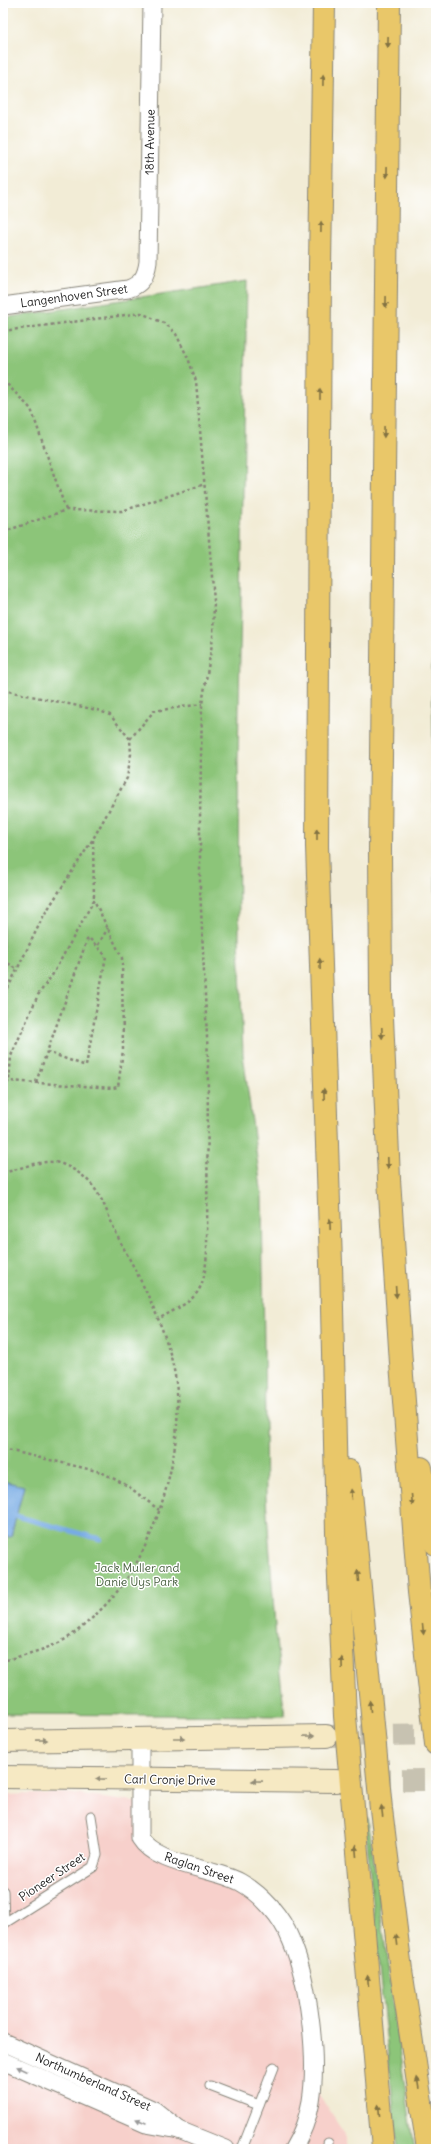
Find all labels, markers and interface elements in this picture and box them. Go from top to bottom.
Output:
one-way arrow [385,36,392,48]
one-way arrow [320,73,326,86]
street label: 18th Avenue [141,109,158,175]
one-way arrow [384,166,390,179]
one-way arrow [318,220,324,233]
street label: Langenhoven Street [19,281,129,310]
one-way arrow [383,296,389,309]
one-way arrow [317,387,323,400]
one-way arrow [381,426,387,439]
one-way arrow [314,827,320,840]
one-way arrow [317,958,324,970]
one-way arrow [379,1027,386,1039]
one-way arrow [321,1087,327,1100]
one-way arrow [385,1157,391,1170]
one-way arrow [326,1218,333,1230]
one-way arrow [393,1286,399,1299]
one-way arrow [348,1488,354,1500]
one-way arrow [408,1494,415,1506]
park label: Jack Muller and Danie Uys Park [94,1560,180,1589]
one-way arrow [355,1570,362,1582]
one-way arrow [420,1623,426,1635]
one-way arrow [339,1657,346,1669]
one-way arrow [367,1700,374,1712]
one-way arrow [303,1733,316,1739]
one-way arrow [173,1735,186,1741]
one-way arrow [36,1737,49,1743]
street label: Carl Cronje Drive [124,1771,216,1788]
one-way arrow [94,1776,107,1782]
one-way arrow [251,1778,263,1785]
one-way arrow [378,1805,385,1817]
one-way arrow [353,1845,359,1857]
street label: Pioneer Street [16,1849,88,1904]
street label: Raglan Street [162,1849,236,1886]
one-way arrow [394,1934,400,1946]
one-way arrow [364,1975,371,1987]
street label: Northumberland Street [33,2049,153,2114]
one-way arrow [16,2066,27,2072]
one-way arrow [415,2077,421,2089]
one-way arrow [376,2104,383,2116]
one-way arrow [134,2118,146,2124]

